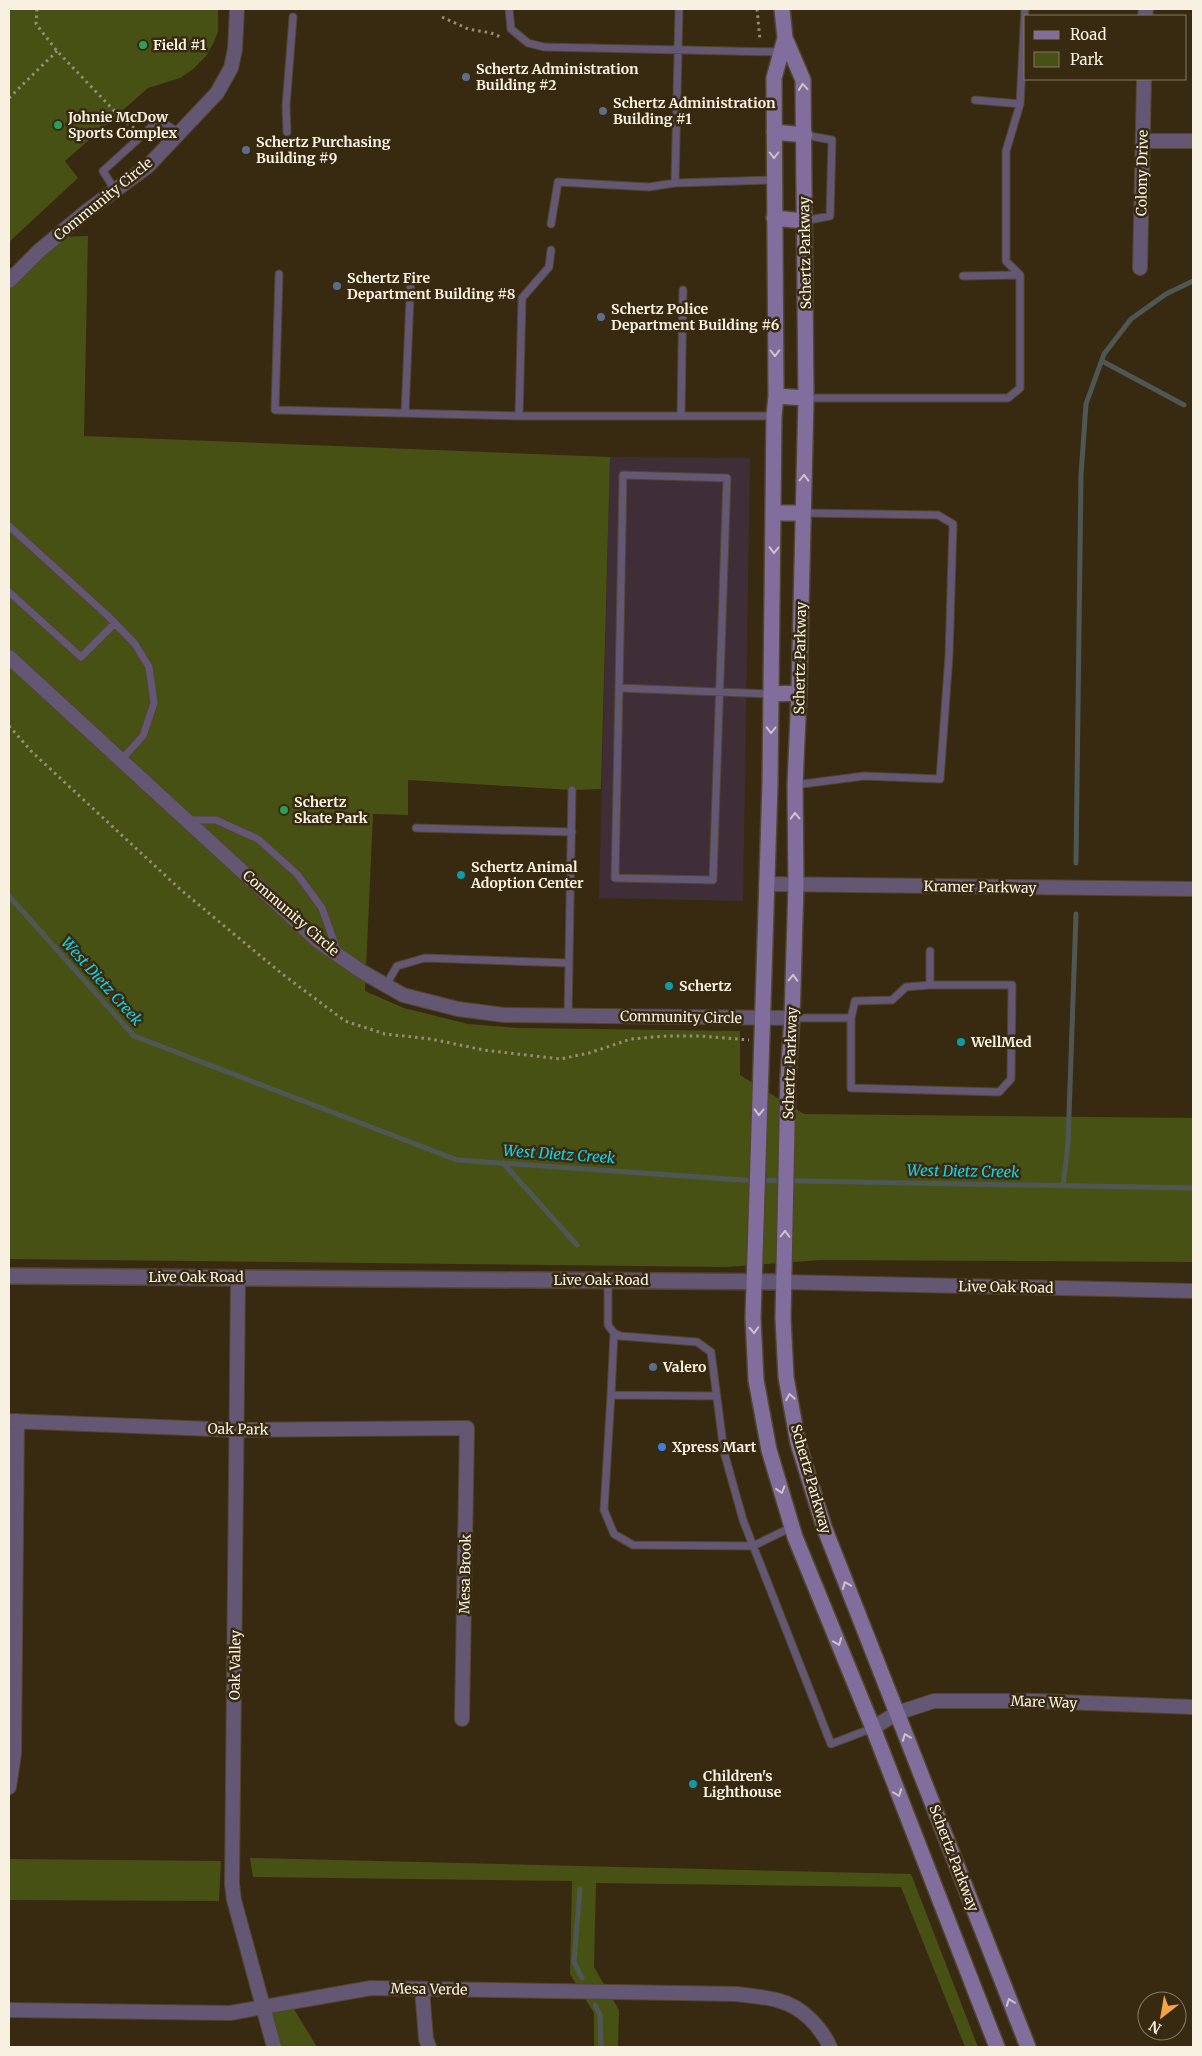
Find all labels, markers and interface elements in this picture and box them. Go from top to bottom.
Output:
legend [1024,15,1187,80]
text: Road [1070,25,1106,44]
place label: Field #1 [153,36,207,54]
marker: Field #1 [137,39,149,51]
text: Park [1070,50,1104,69]
place label: Schertz Administration Building #2 [476,60,639,94]
marker: Schertz Administration Building #2 [460,71,472,83]
one-way arrow [797,82,808,90]
place label: Schertz Administration Building #1 [613,94,776,128]
marker: Schertz Administration Building #1 [597,105,609,117]
place label: Johnie McDow Sports Complex [67,108,177,142]
marker: Johnie McDow Sports Complex [52,119,64,131]
street label: Colony Drive [1132,130,1152,216]
place label: Schertz Purchasing Building #9 [256,133,391,167]
marker: Schertz Purchasing Building #9 [240,144,252,156]
one-way arrow [769,152,779,160]
street label: Community Circle [50,154,156,244]
street label: Schertz Parkway [795,196,815,310]
place label: Schertz Fire Department Building #8 [347,269,516,303]
marker: Schertz Fire Department Building #8 [331,280,343,292]
place label: Schertz Police Department Building #6 [611,300,780,334]
marker: Schertz Police Department Building #6 [595,311,607,323]
one-way arrow [770,350,780,357]
one-way arrow [799,474,809,482]
one-way arrow [769,547,779,555]
street label: Schertz Parkway [790,601,810,715]
one-way arrow [765,727,776,735]
place label: Schertz Skate Park [294,793,368,827]
marker: Schertz Skate Park [278,804,290,816]
one-way arrow [790,812,800,820]
place label: Schertz Animal Adoption Center [470,858,584,892]
street label: Community Circle [239,866,343,960]
marker: Schertz Animal Adoption Center [455,869,467,881]
street label: Kramer Parkway [923,877,1037,897]
water label: West Dietz Creek [57,933,147,1030]
one-way arrow [788,974,799,982]
place label: Schertz [679,977,732,995]
marker: Schertz [663,980,675,992]
street label: Schertz Parkway [779,1005,801,1120]
street label: Community Circle [620,1007,742,1027]
place label: WellMed [970,1033,1032,1051]
marker: WellMed [955,1036,967,1048]
one-way arrow [754,1108,764,1116]
water label: West Dietz Creek [502,1141,617,1167]
water label: West Dietz Creek [907,1161,1020,1181]
one-way arrow [780,1229,791,1237]
street label: Live Oak Road [148,1268,244,1286]
street label: Live Oak Road [553,1271,649,1289]
street label: Live Oak Road [958,1277,1054,1297]
one-way arrow [749,1326,759,1334]
place label: Valero [662,1358,706,1376]
marker: Valero [647,1361,659,1373]
one-way arrow [785,1392,795,1401]
street label: Oak Park [207,1419,269,1439]
street label: Schertz Parkway [787,1422,835,1537]
place label: Xpress Mart [672,1438,757,1456]
marker: Xpress Mart [656,1441,668,1453]
one-way arrow [776,1485,786,1493]
street label: Mesa Brook [455,1534,475,1614]
one-way arrow [842,1582,852,1590]
street label: Oak Valley [225,1629,245,1700]
one-way arrow [832,1637,842,1646]
street label: Mare Way [1010,1692,1079,1712]
one-way arrow [902,1733,912,1741]
place label: Children's Lighthouse [703,1767,782,1801]
marker: Children's Lighthouse [687,1778,699,1790]
one-way arrow [892,1788,902,1797]
street label: Schertz Parkway [925,1802,983,1915]
street label: Mesa Verde [391,1979,467,1999]
north arrow [1137,1991,1187,2041]
one-way arrow [1006,1998,1016,2007]
text: N [1146,2017,1165,2038]

